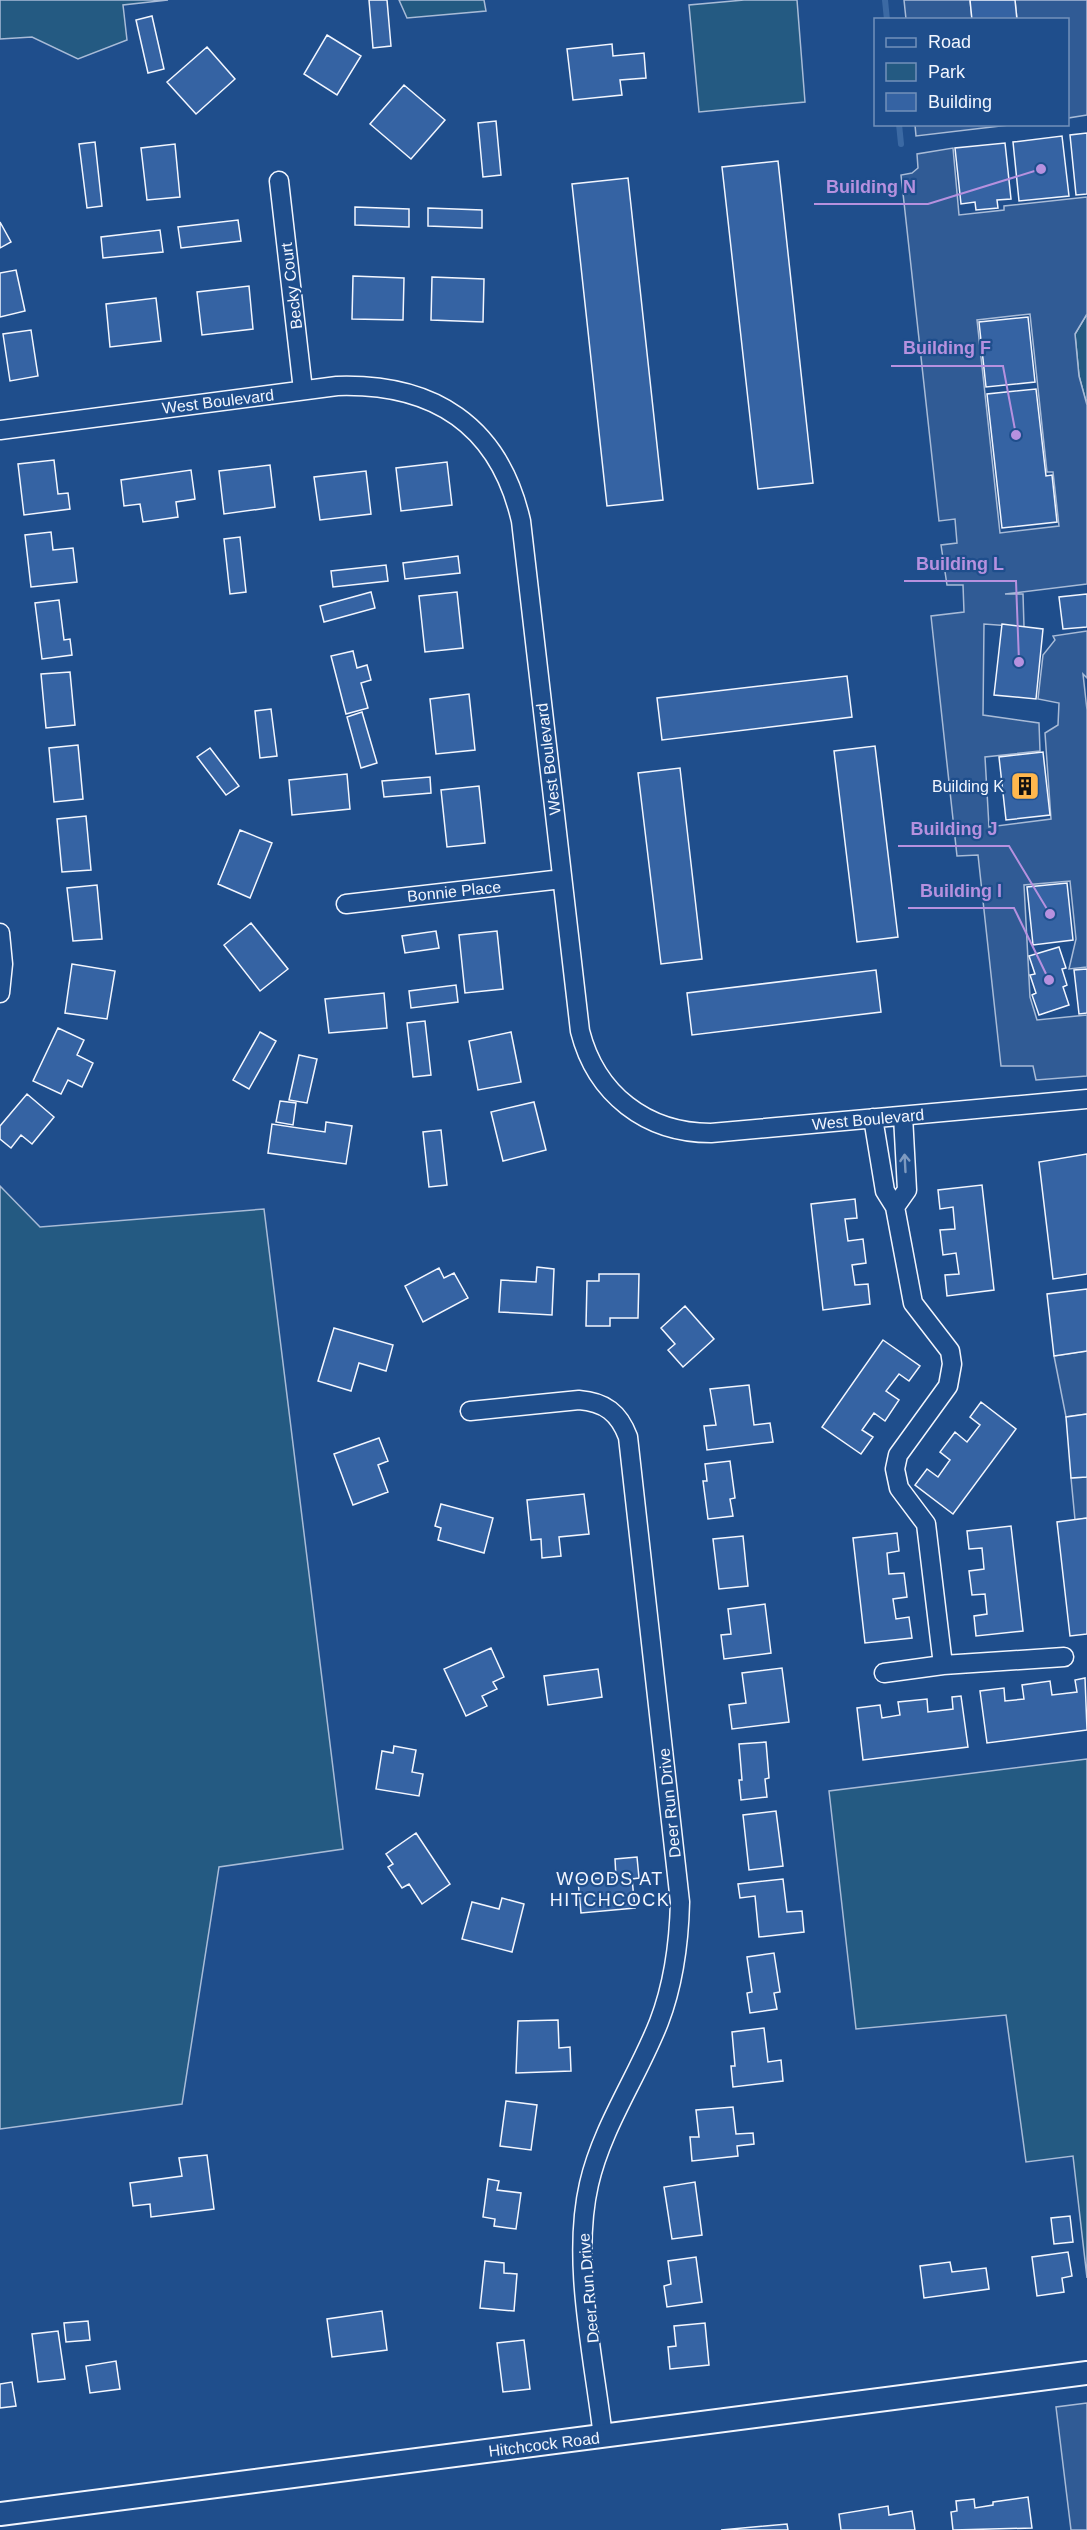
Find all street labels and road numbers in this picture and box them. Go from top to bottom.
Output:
street label: Becky Court [278,241,305,330]
street label: West Boulevard [161,386,275,417]
street label: West Boulevard [533,702,564,816]
street label: Bonnie Place [406,878,502,905]
street label: West Boulevard [811,1106,925,1133]
street label: Deer Run Drive [655,1747,684,1859]
street label: Deer Run Drive [575,2232,602,2344]
street label: Hitchcock Road [487,2429,601,2460]

